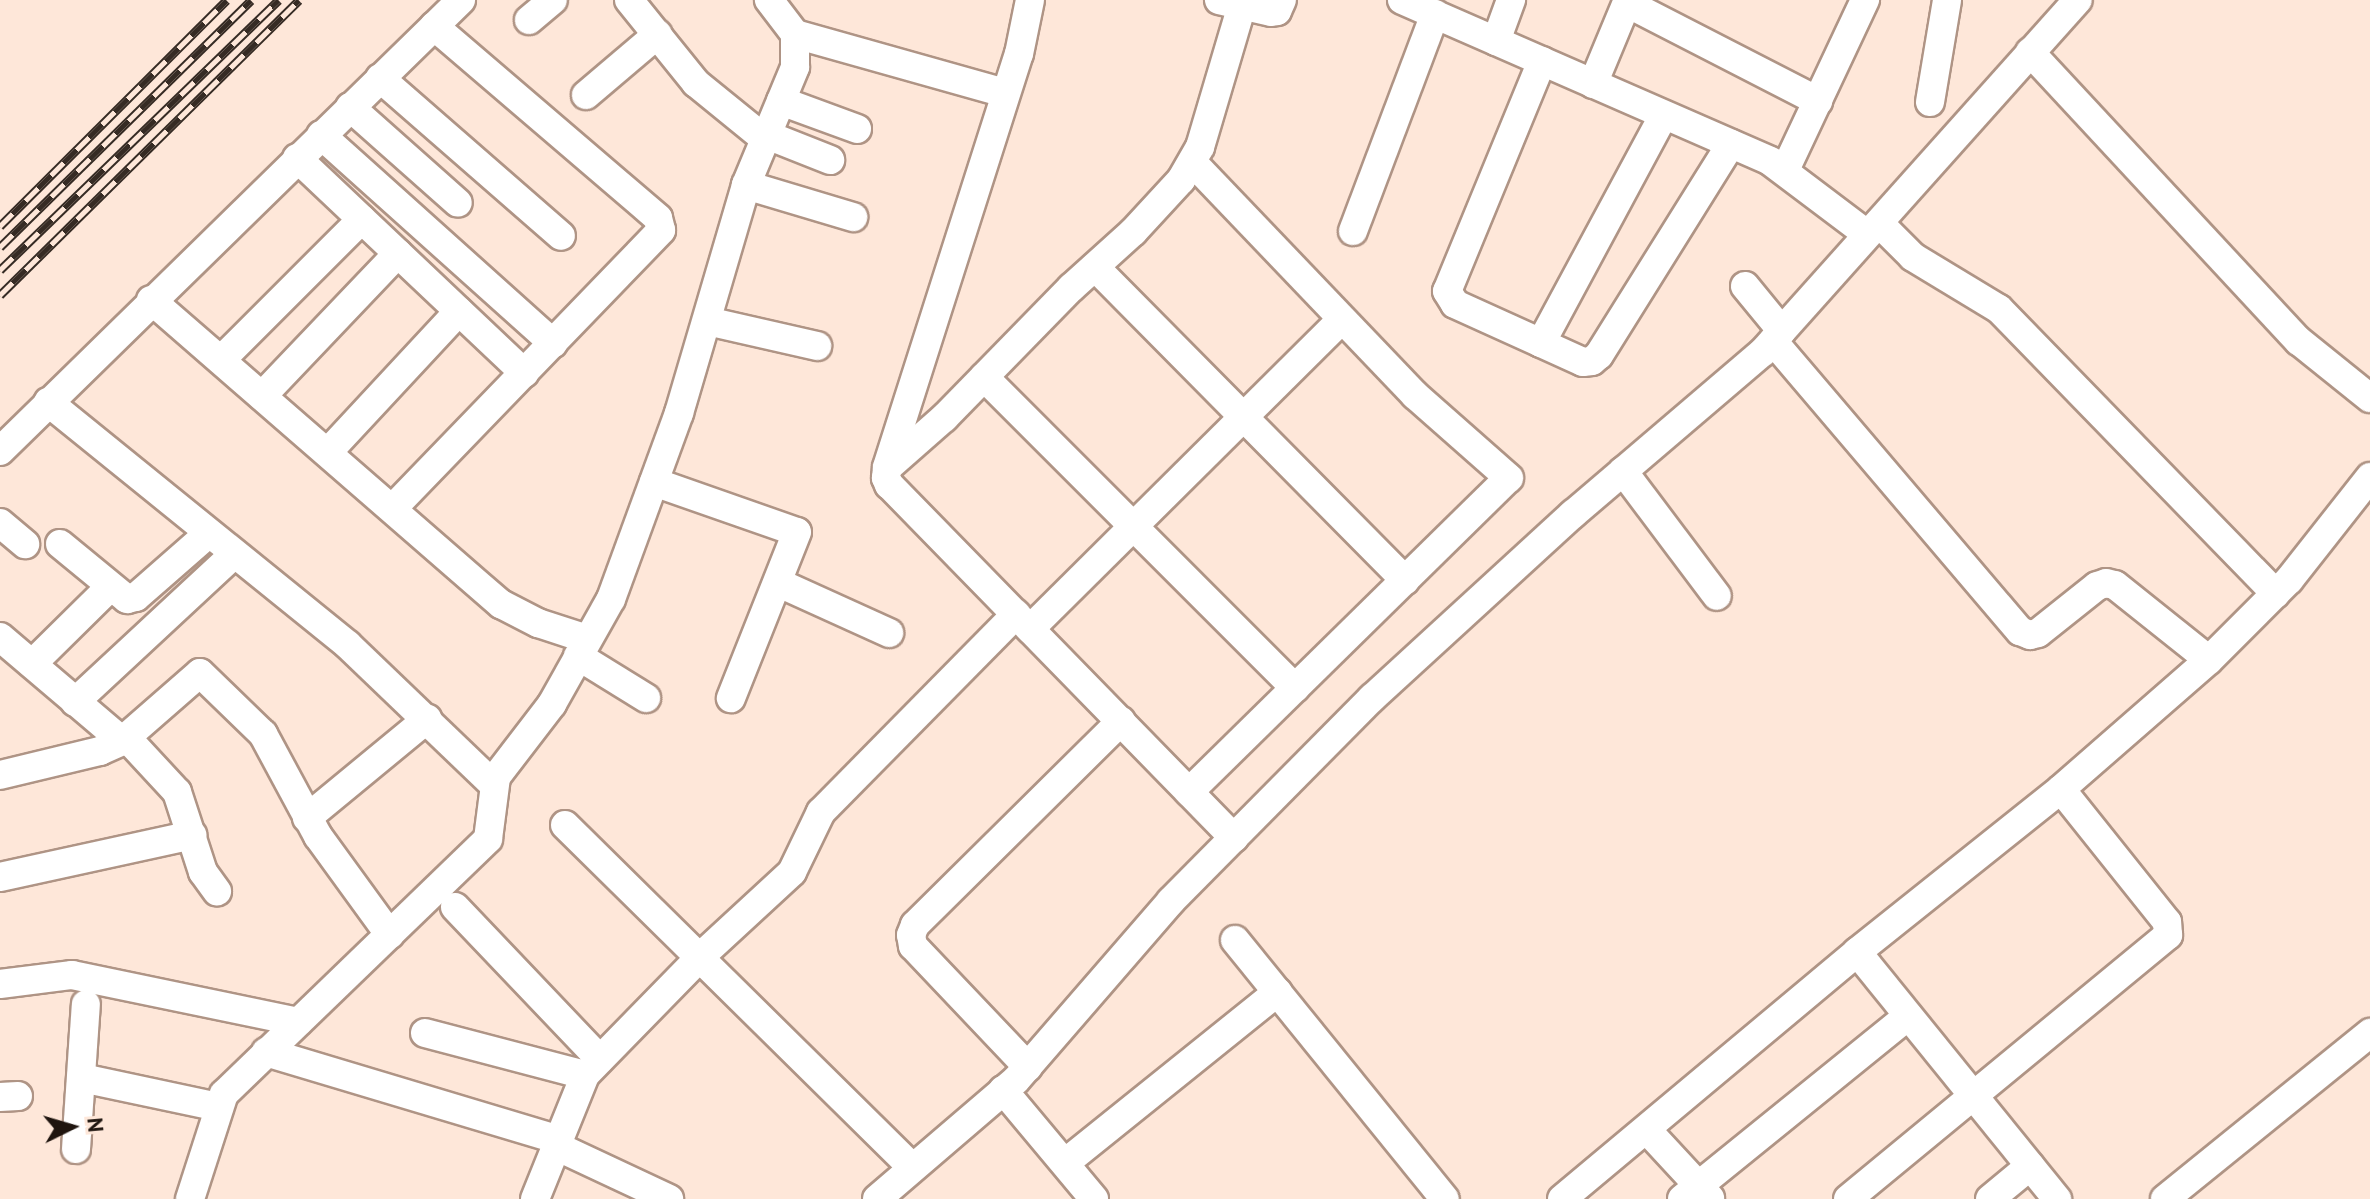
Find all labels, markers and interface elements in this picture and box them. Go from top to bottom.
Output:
north arrow [32,1087,112,1167]
text: N [81,1116,110,1133]

